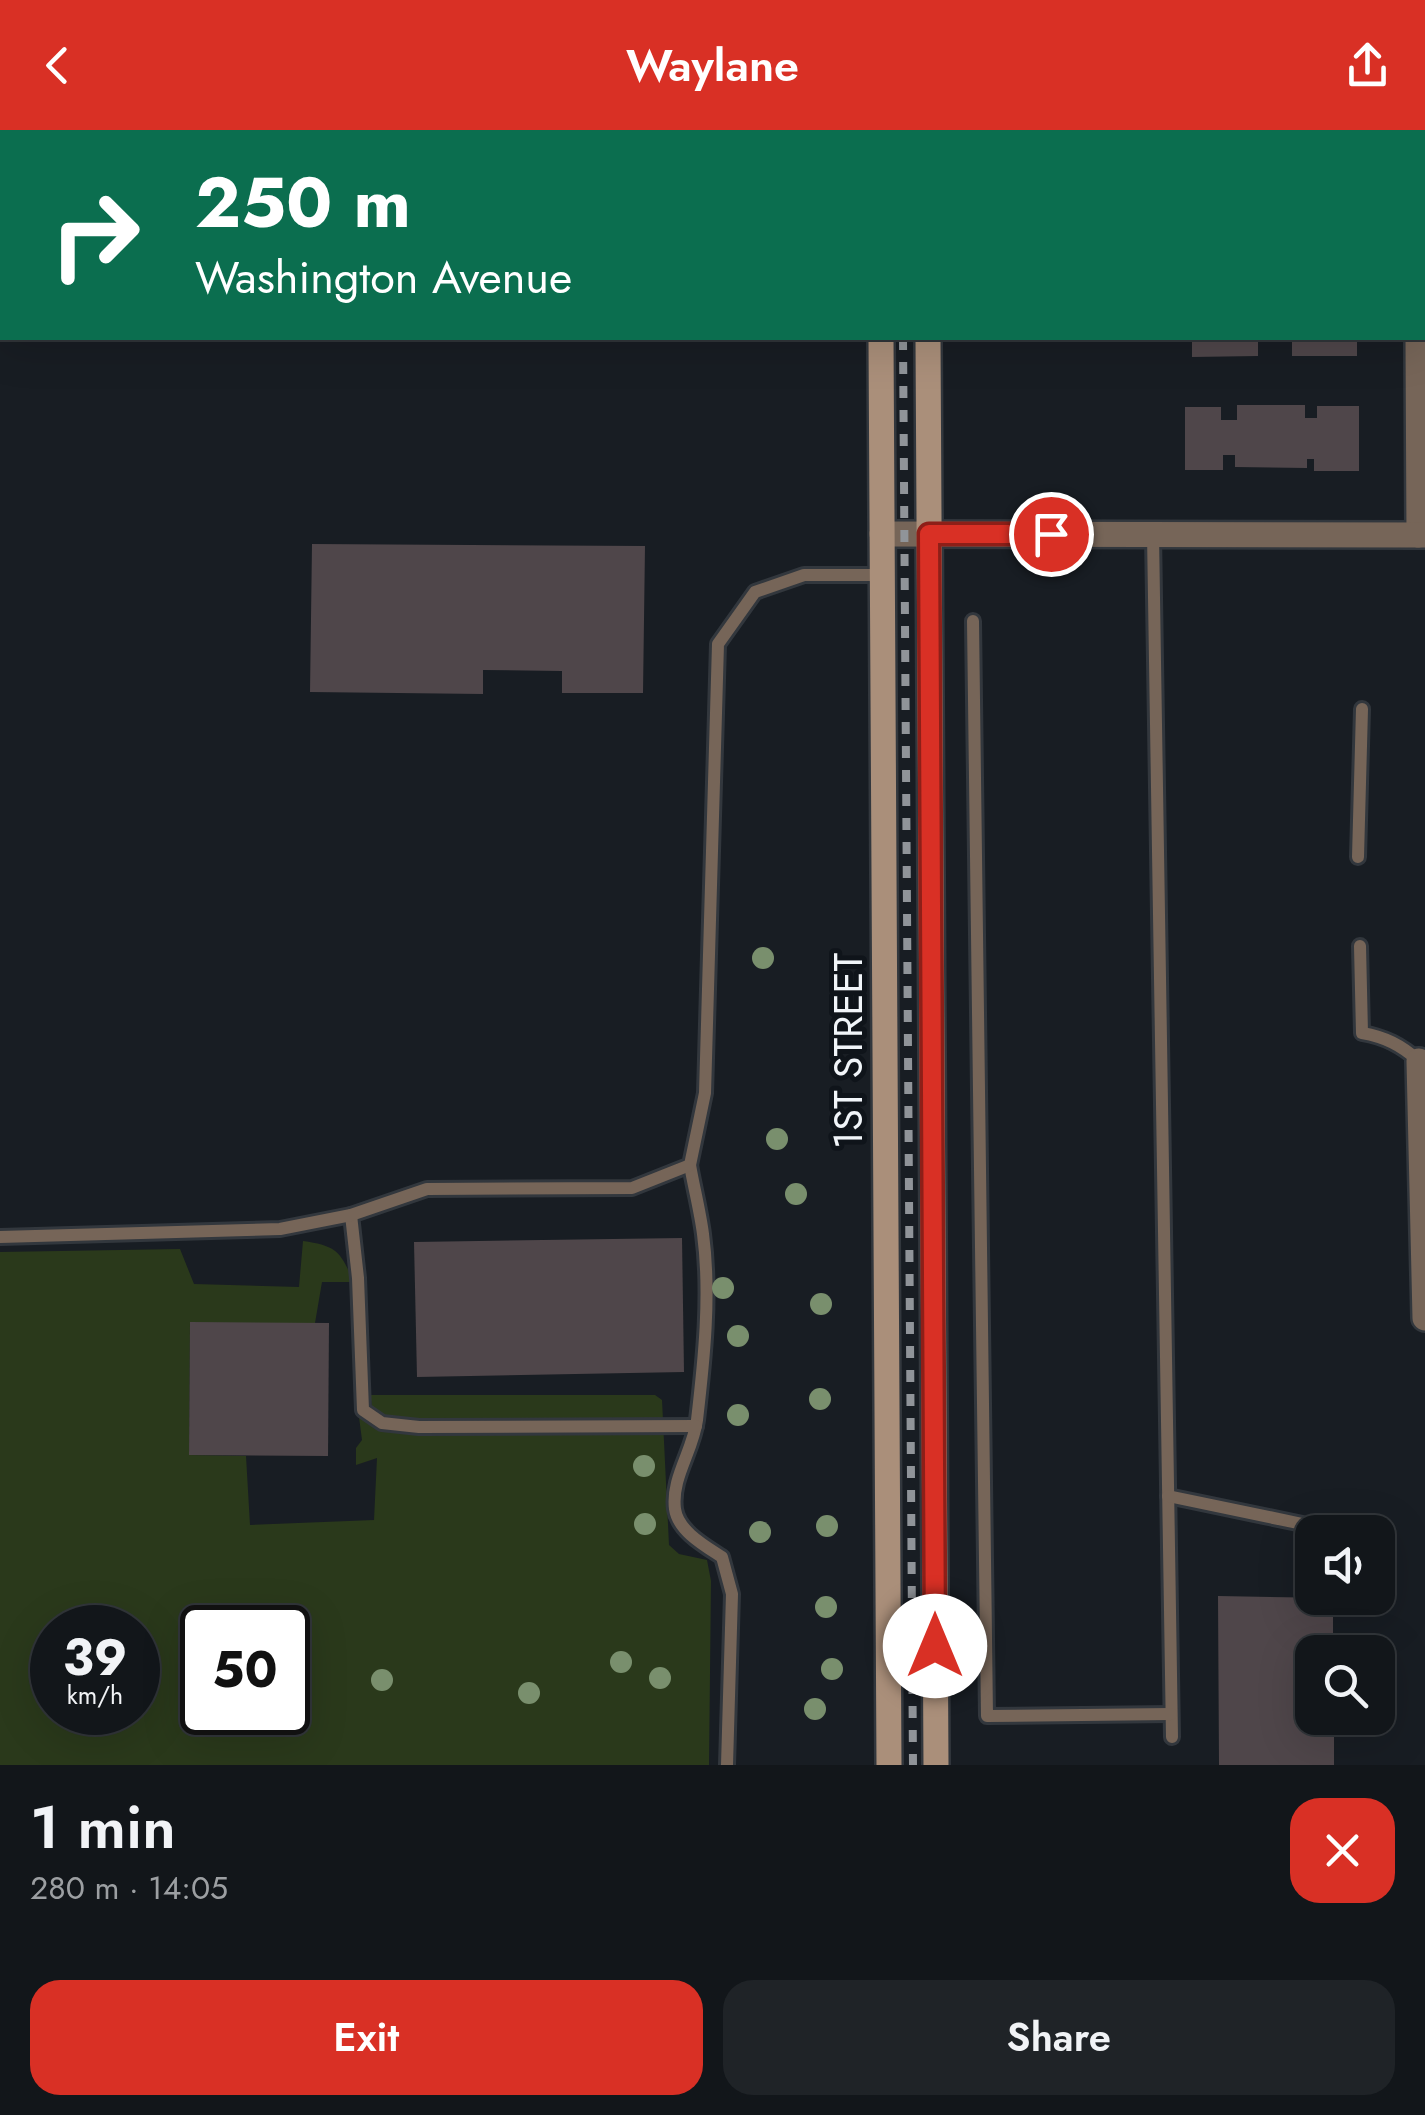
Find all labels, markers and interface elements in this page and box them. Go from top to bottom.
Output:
text: Waylane [626,33,799,98]
icon: back [30,38,85,93]
icon: share [1340,38,1395,93]
text: 250 m [195,152,411,253]
icon: right [30,170,160,300]
text: Washington Avenue [195,245,572,310]
pin [1009,492,1094,577]
icon: arrive [1024,507,1079,562]
street label: 1ST STREET [819,953,877,1149]
map controls [1295,1515,1395,1735]
button: sound [1295,1515,1395,1615]
position arrow [883,1594,987,1698]
speed limit sign: 50 [180,1605,310,1735]
text: 39 [63,1621,127,1694]
button: search [1295,1635,1395,1735]
text: km/h [67,1677,123,1713]
text: 1 min [30,1784,176,1871]
button: close [1290,1798,1395,1903]
text: 280 m · 14:05 [30,1865,228,1911]
button: Exit [30,1980,703,2095]
button: Share [723,1980,1395,2095]

